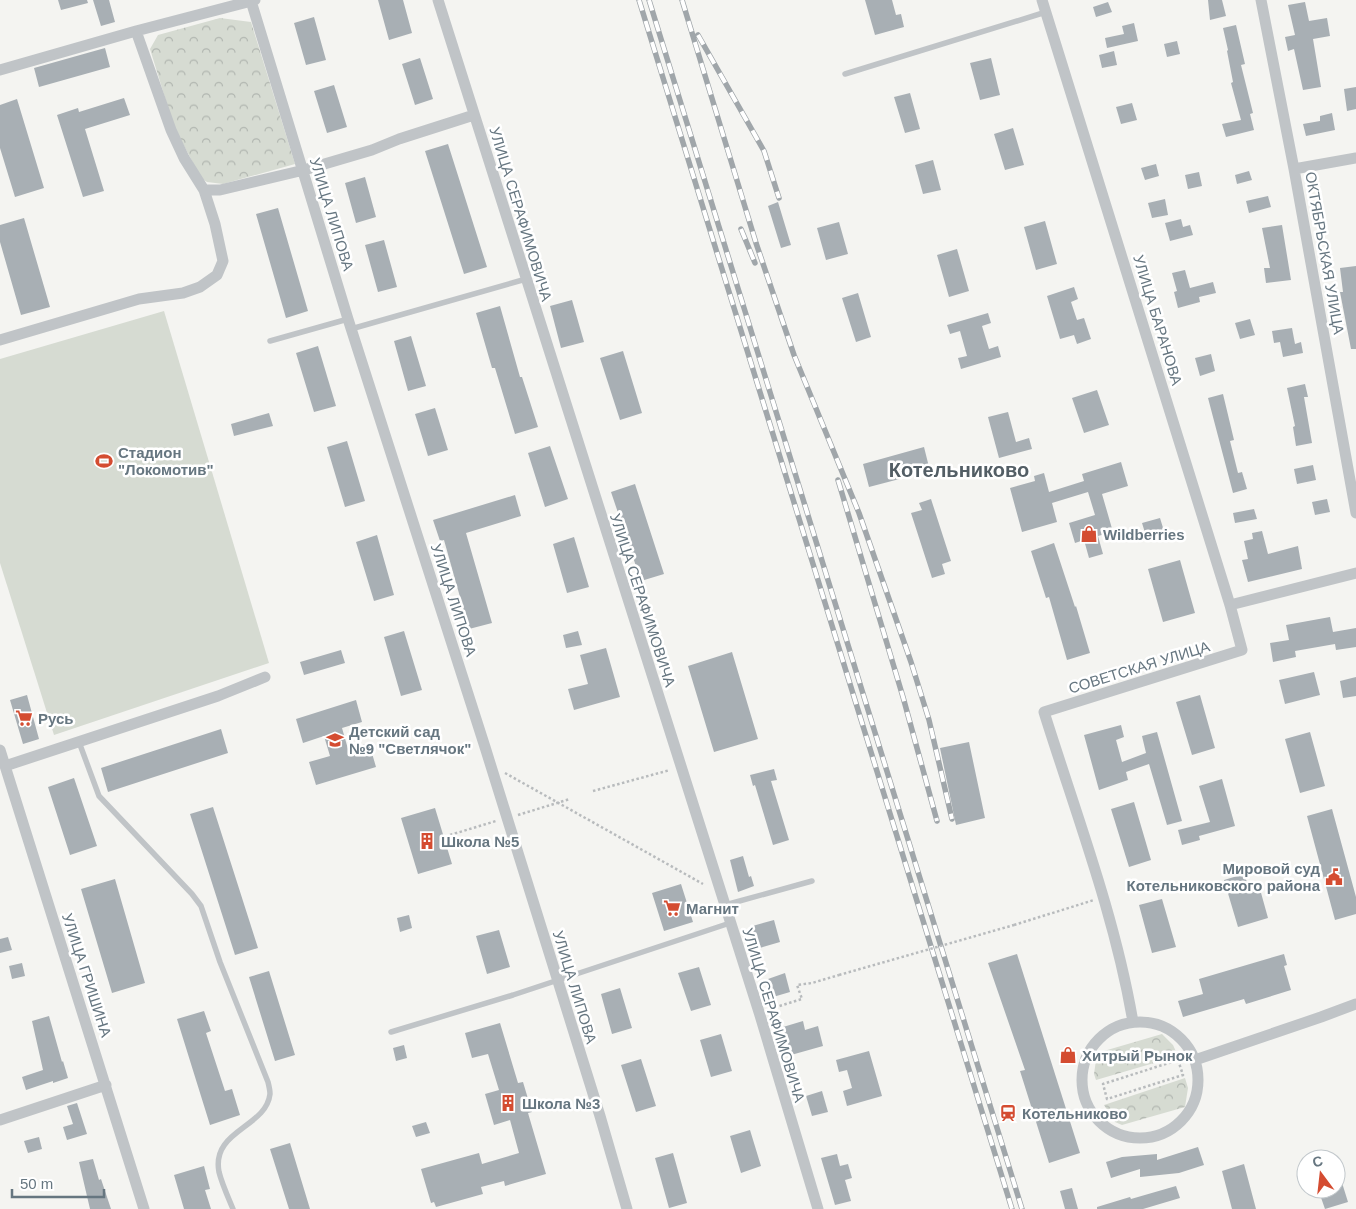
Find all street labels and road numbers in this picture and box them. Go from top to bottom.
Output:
street label: УЛИЦА СЕРАФИМОВИЧА [486,125,556,303]
street label: УЛИЦА ЛИПОВА [307,155,357,273]
street label: ОКТЯБРЬСКАЯ УЛИЦА [1302,170,1348,336]
street label: УЛИЦА БАРАНОВА [1130,253,1186,387]
street label: УЛИЦА СЕРАФИМОВИЧА [607,511,679,689]
street label: УЛИЦА ЛИПОВА [428,541,480,659]
street label: СОВЕТСКАЯ УЛИЦА [1066,637,1212,697]
street label: УЛИЦА ГРИШИНА [59,911,115,1039]
street label: УЛИЦА СЕРАФИМОВИЧА [739,926,809,1104]
street label: УЛИЦА ЛИПОВА [550,928,600,1046]

